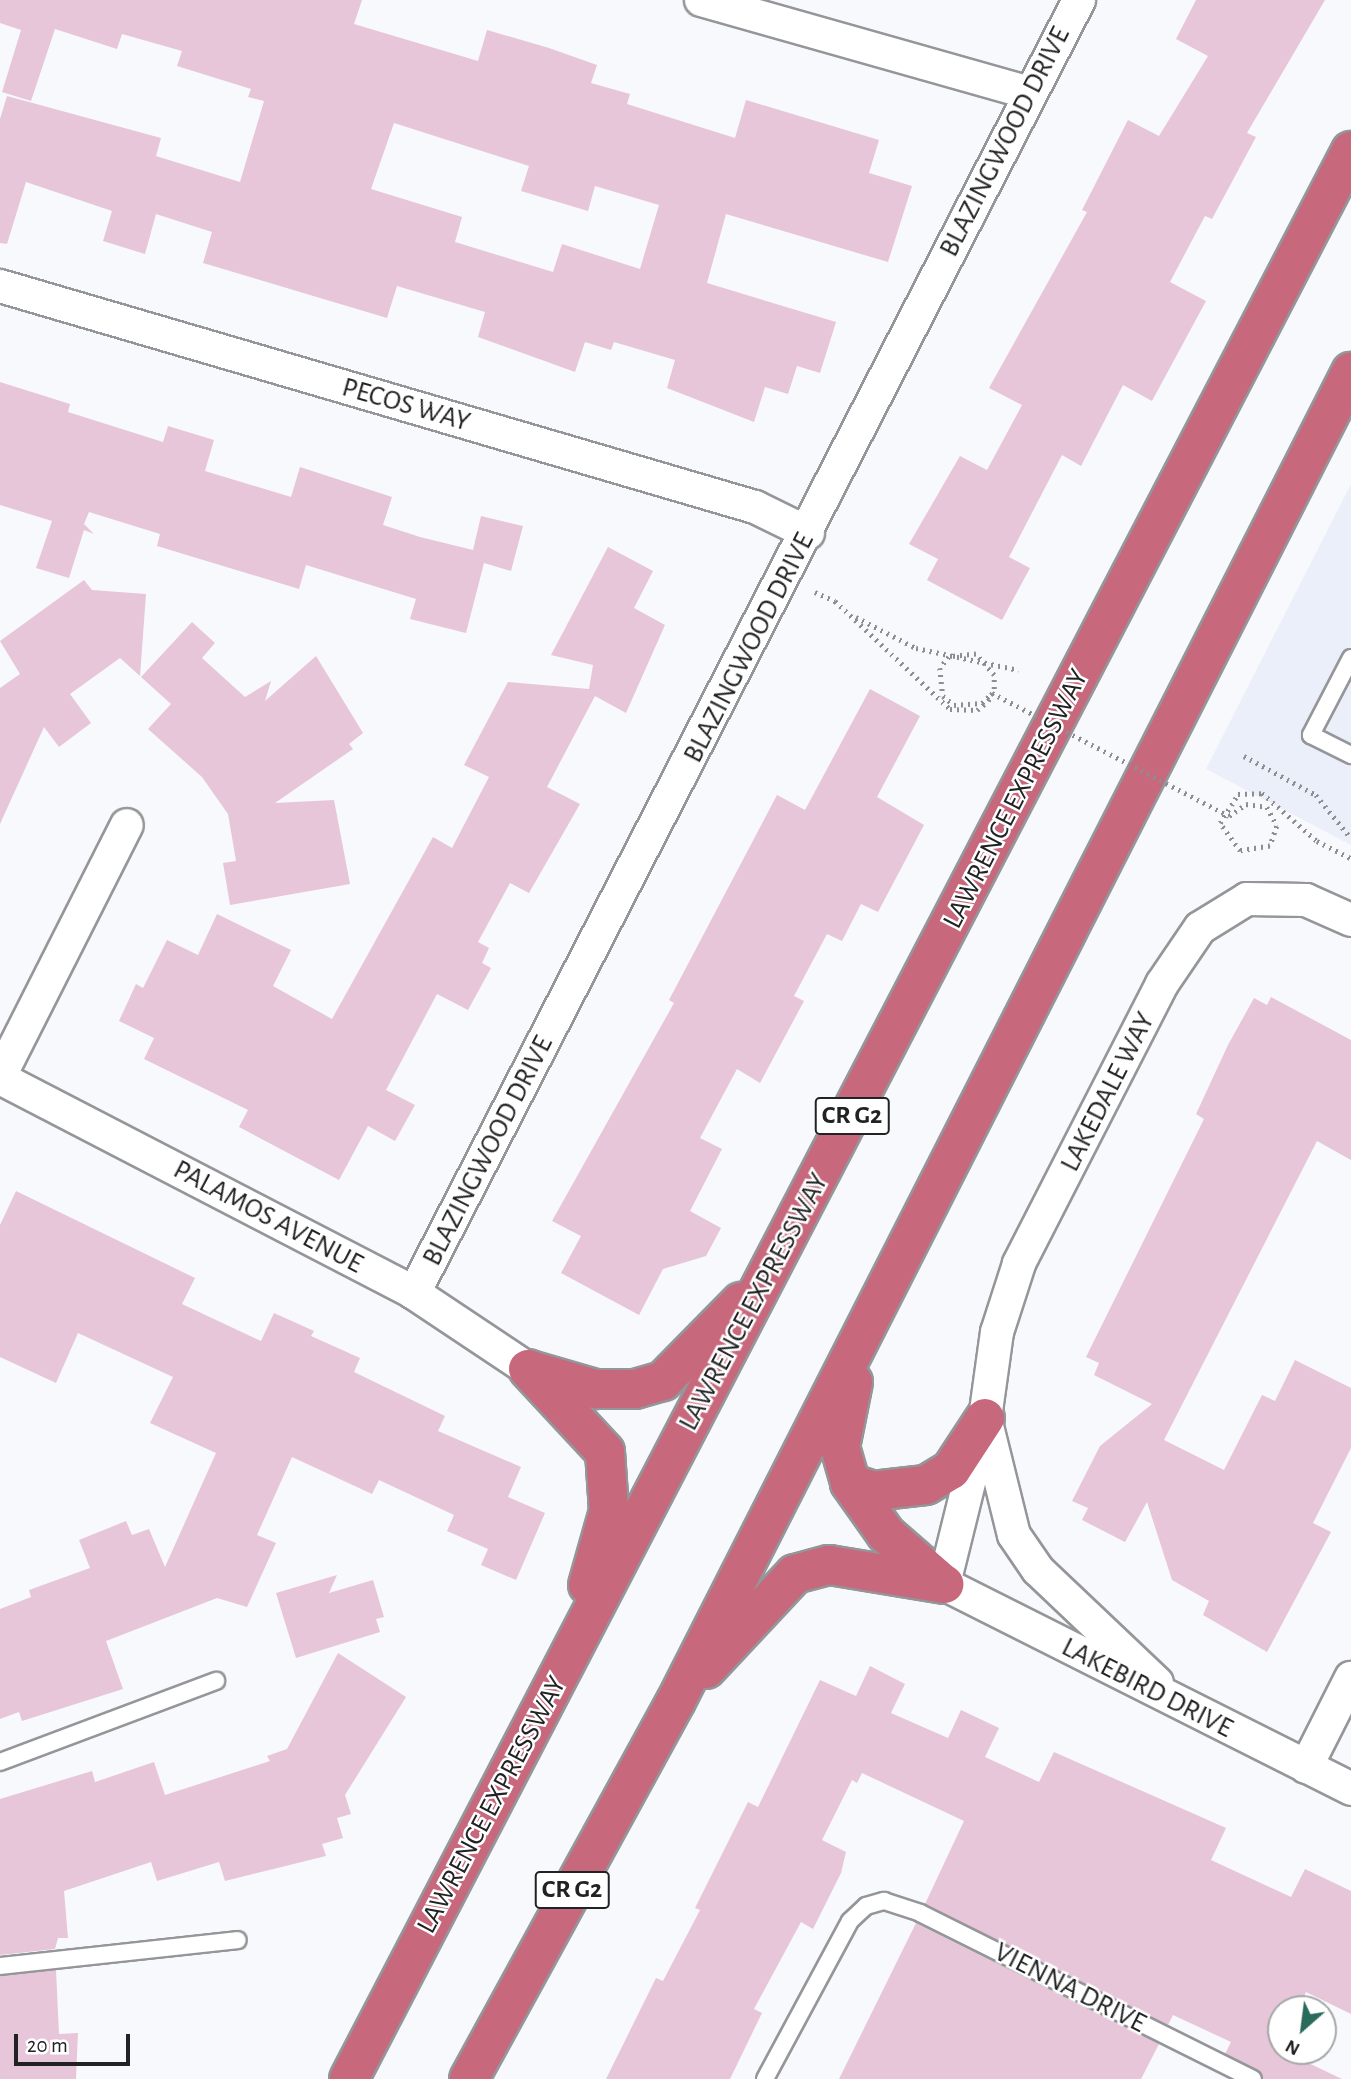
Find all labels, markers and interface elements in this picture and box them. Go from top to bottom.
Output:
street label: BLAZINGWOOD DRIVE [933,21,1077,263]
street label: PECOS WAY [338,371,474,439]
street label: BLAZINGWOOD DRIVE [677,527,821,769]
street label: LAWRENCE EXPRESSWAY [936,664,1096,934]
street label: LAKEDALE WAY [1053,1007,1163,1177]
street label: BLAZINGWOOD DRIVE [416,1030,560,1272]
road number: CR G2 [814,1093,890,1138]
street label: PALAMOS AVENUE [167,1153,369,1281]
street label: LAWRENCE EXPRESSWAY [672,1168,836,1436]
street label: LAKEBIRD DRIVE [1056,1630,1238,1746]
street label: LAWRENCE EXPRESSWAY [410,1671,574,1939]
road number: CR G2 [534,1868,610,1912]
street label: VIENNA DRIVE [989,1935,1151,2041]
north arrow [1267,1995,1337,2065]
scale bar [18,2020,133,2064]
text: 20 m [27,2035,68,2056]
text: N [1283,2036,1303,2059]

